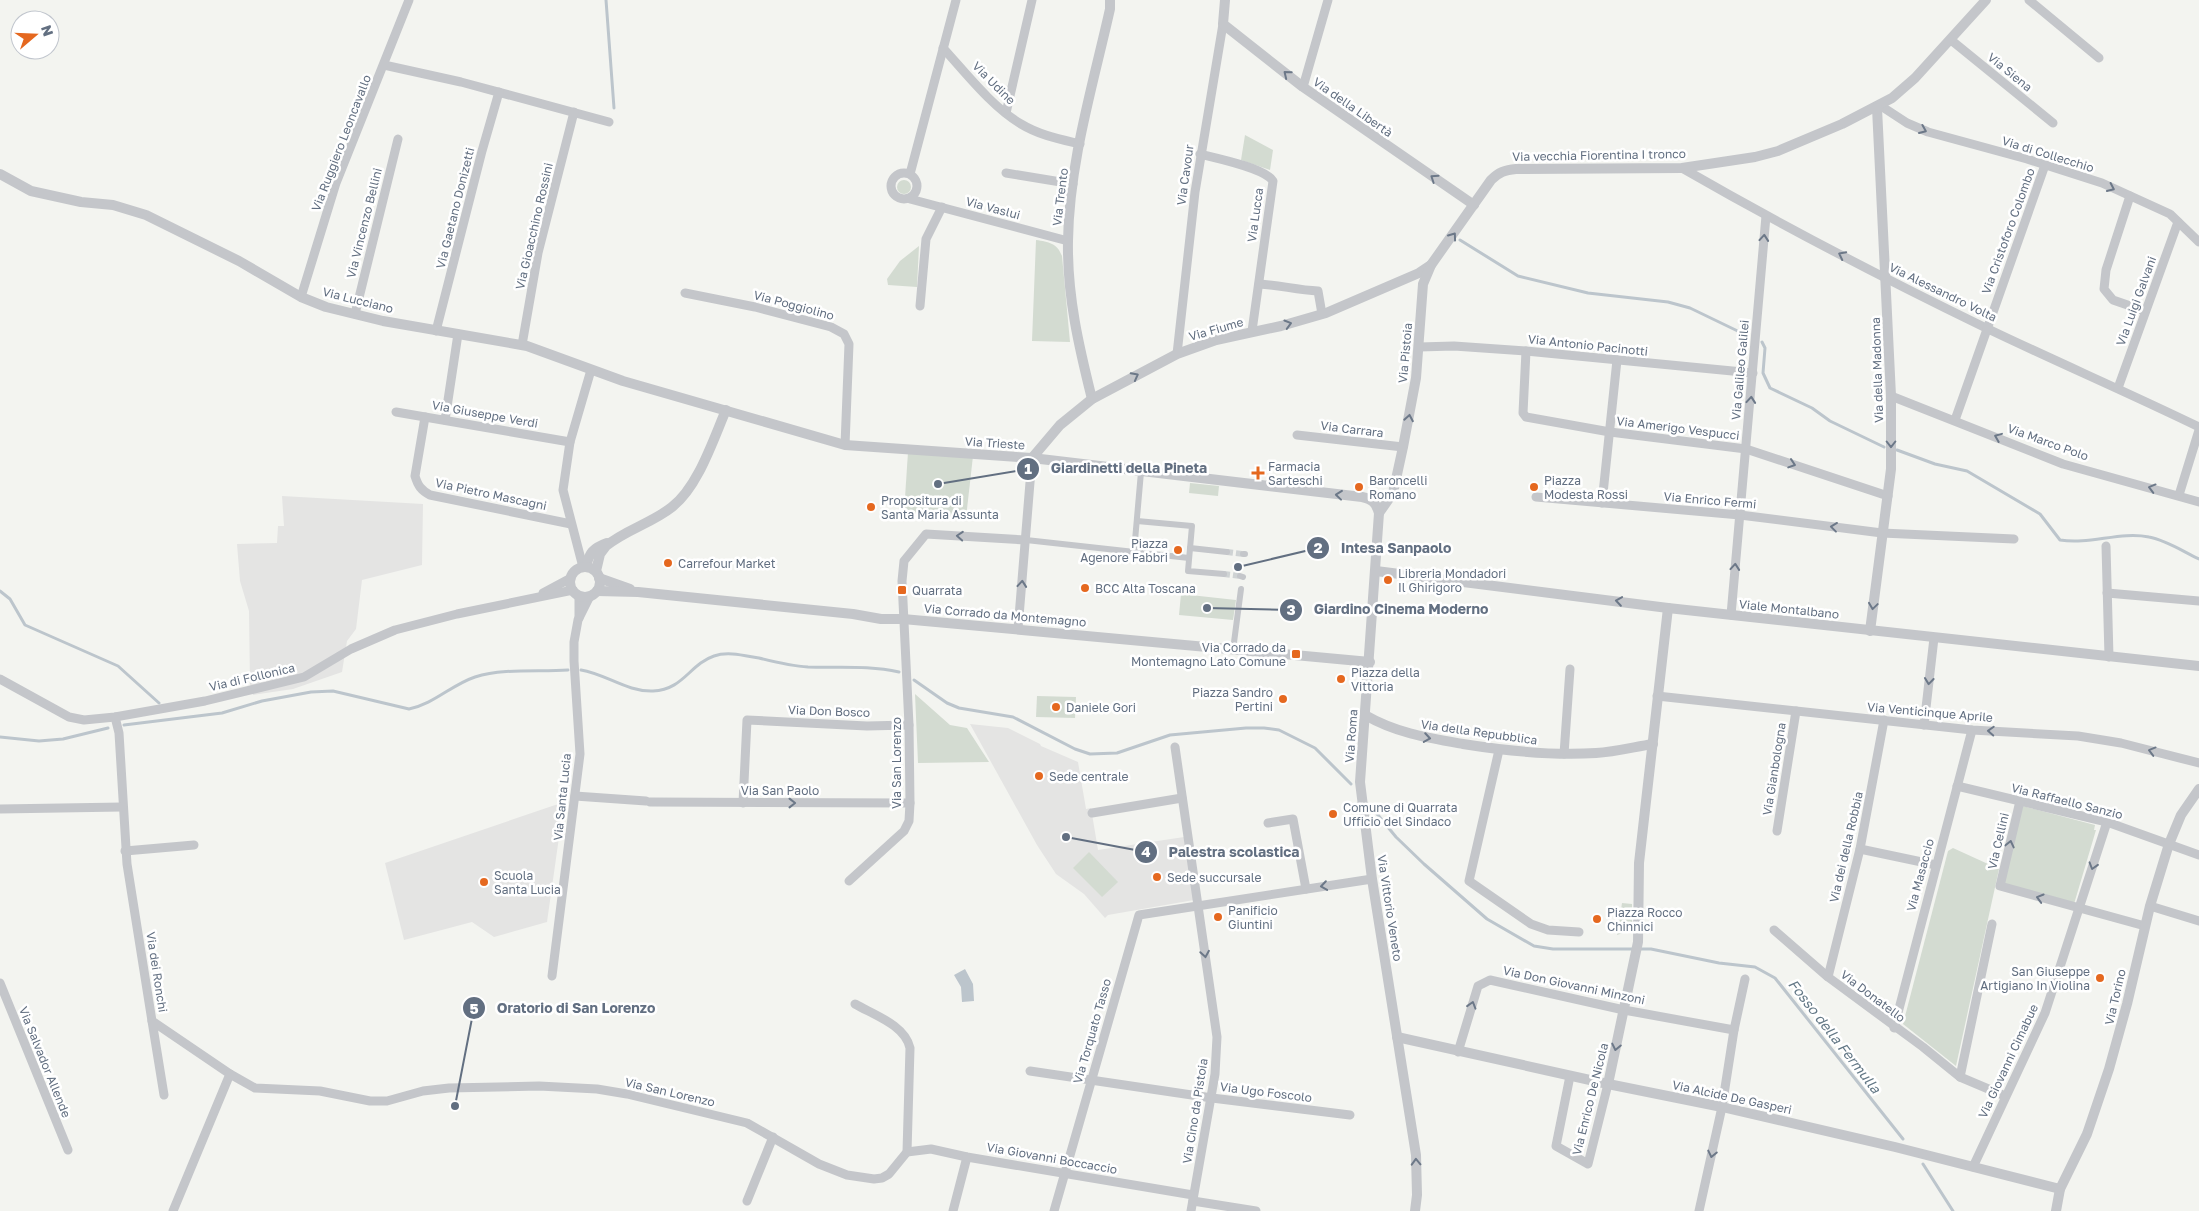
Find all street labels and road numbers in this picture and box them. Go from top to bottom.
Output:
street label: Via Siena [1985,49,2035,95]
street label: Via Udine [969,58,1019,108]
street label: Via Ruggiero Leoncavallo [308,73,374,213]
street label: Via della Libertà [1310,74,1396,140]
street label: Via di Collecchio [2000,133,2096,175]
street label: Via Cavour [1173,143,1197,206]
street label: Via Gaetano Donizetti [433,146,477,270]
street label: Via vecchia Fiorentina I tronco [1512,146,1686,164]
street label: Via Gioacchino Rossini [512,161,556,291]
street label: Via Vincenzo Bellini [343,166,385,280]
street label: Via Cristoforo Colombo [1978,166,2038,296]
street label: Via Trento [1049,167,1071,227]
street label: Via Lucca [1244,187,1266,243]
street label: Via Vaslui [964,194,1022,222]
street label: Via Luigi Galvani [2113,254,2159,348]
street label: Via Alessandro Volta [1887,259,1999,325]
street label: Via Lucciano [321,284,395,316]
street label: Via Poggiolino [752,287,836,323]
street label: Via Fiume [1187,314,1245,344]
street label: Via della Madonna [1868,317,1886,423]
street label: Via Galileo Galilei [1728,319,1752,421]
street label: Via Pistoia [1395,322,1415,384]
street label: Via Antonio Pacinotti [1527,331,1649,359]
street label: Via Giuseppe Verdi [431,397,539,431]
street label: Via Amerigo Vespucci [1616,413,1740,443]
street label: Via Carrara [1320,418,1384,440]
street label: Via Marco Polo [2005,420,2091,464]
street label: Via Trieste [964,433,1026,453]
street label: Via Pietro Mascagni [434,475,548,513]
street label: Via Enrico Fermi [1663,488,1757,512]
street label: Viale Montalbano [1738,596,1840,622]
street label: Via Corrado da Montemagno [923,600,1087,630]
street label: Via di Follonica [208,660,296,694]
street label: Via Venticinque Aprile [1866,699,1994,725]
street label: Via Don Bosco [788,702,870,720]
street label: Via Roma [1342,709,1360,763]
street label: Via della Repubblica [1420,716,1538,748]
street label: Via San Lorenzo [889,717,904,809]
street label: Via Gianbologna [1759,721,1789,817]
street label: Via Santa Lucia [550,753,574,841]
street label: Via Raffaello Sanzio [2010,780,2124,822]
street label: Via San Paolo [741,783,819,798]
street label: Via dei della Robbia [1826,790,1866,904]
street label: Via Cellini [1984,811,2012,871]
street label: Via Masaccio [1903,837,1937,913]
street label: Via Vittorio Veneto [1374,854,1406,962]
street label: Via dei Ronchi [143,931,171,1013]
street label: Via Don Giovanni Minzoni [1502,963,1646,1007]
street label: Via Donatello [1838,967,1908,1025]
street label: Via Torino [2101,968,2129,1026]
street label: Via Torquato Tasso [1070,977,1114,1085]
street label: Via Giovanni Cimabue [1975,1002,2041,1120]
street label: Via Salvador Allende [16,1004,74,1120]
street label: Via Enrico De Nicola [1569,1041,1611,1157]
street label: Via Cino da Pistoia [1179,1057,1211,1165]
street label: Via San Lorenzo [623,1074,717,1110]
street label: Via Alcide De Gasperi [1671,1077,1793,1117]
street label: Via Ugo Foscolo [1219,1079,1313,1105]
street label: Via Giovanni Boccaccio [986,1139,1118,1177]

